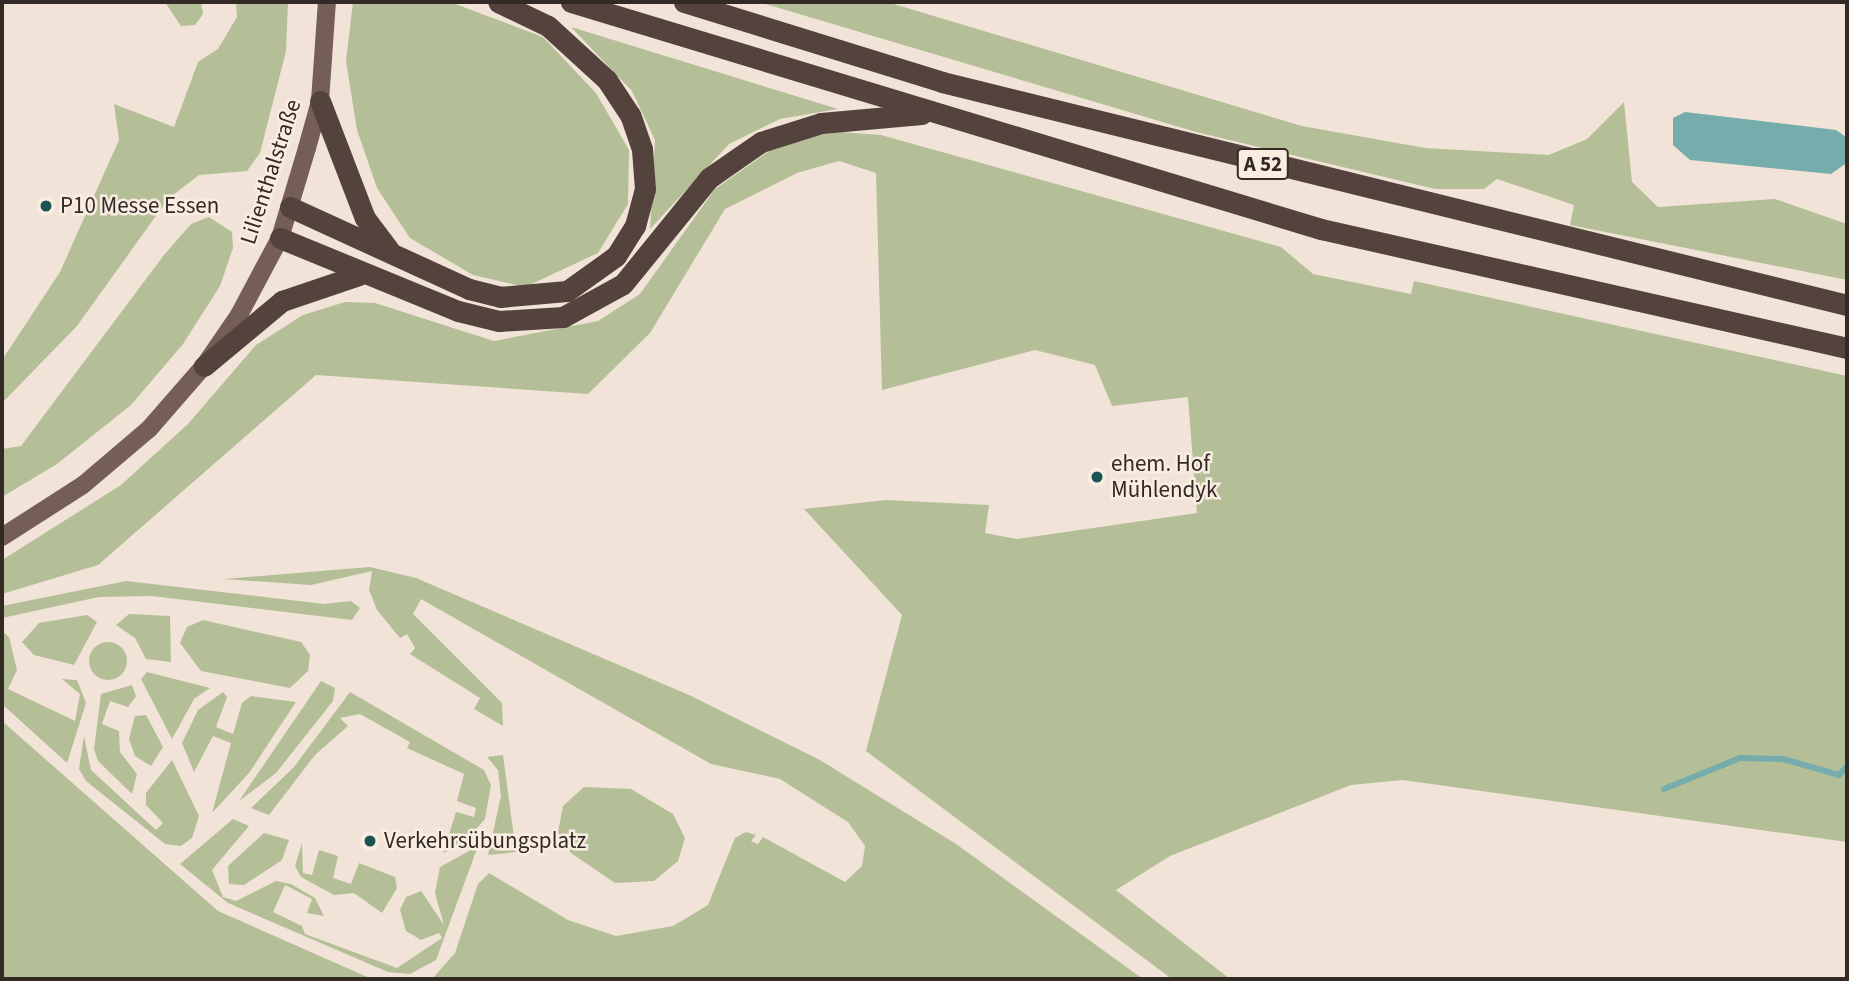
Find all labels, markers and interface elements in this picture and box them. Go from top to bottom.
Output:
street label: Lilienthalstraße [235,96,307,248]
road number: A 52 [1237,146,1289,182]
place label: P10 Messe Essen [60,192,219,220]
marker: P10 Messe Essen [38,198,54,214]
place label: ehem. Hof Mühlendyk [1111,450,1217,504]
marker: ehem. Hof Mühlendyk [1089,469,1105,485]
place label: Verkehrsübungsplatz [384,827,586,855]
marker: Verkehrsübungsplatz [362,833,378,849]

